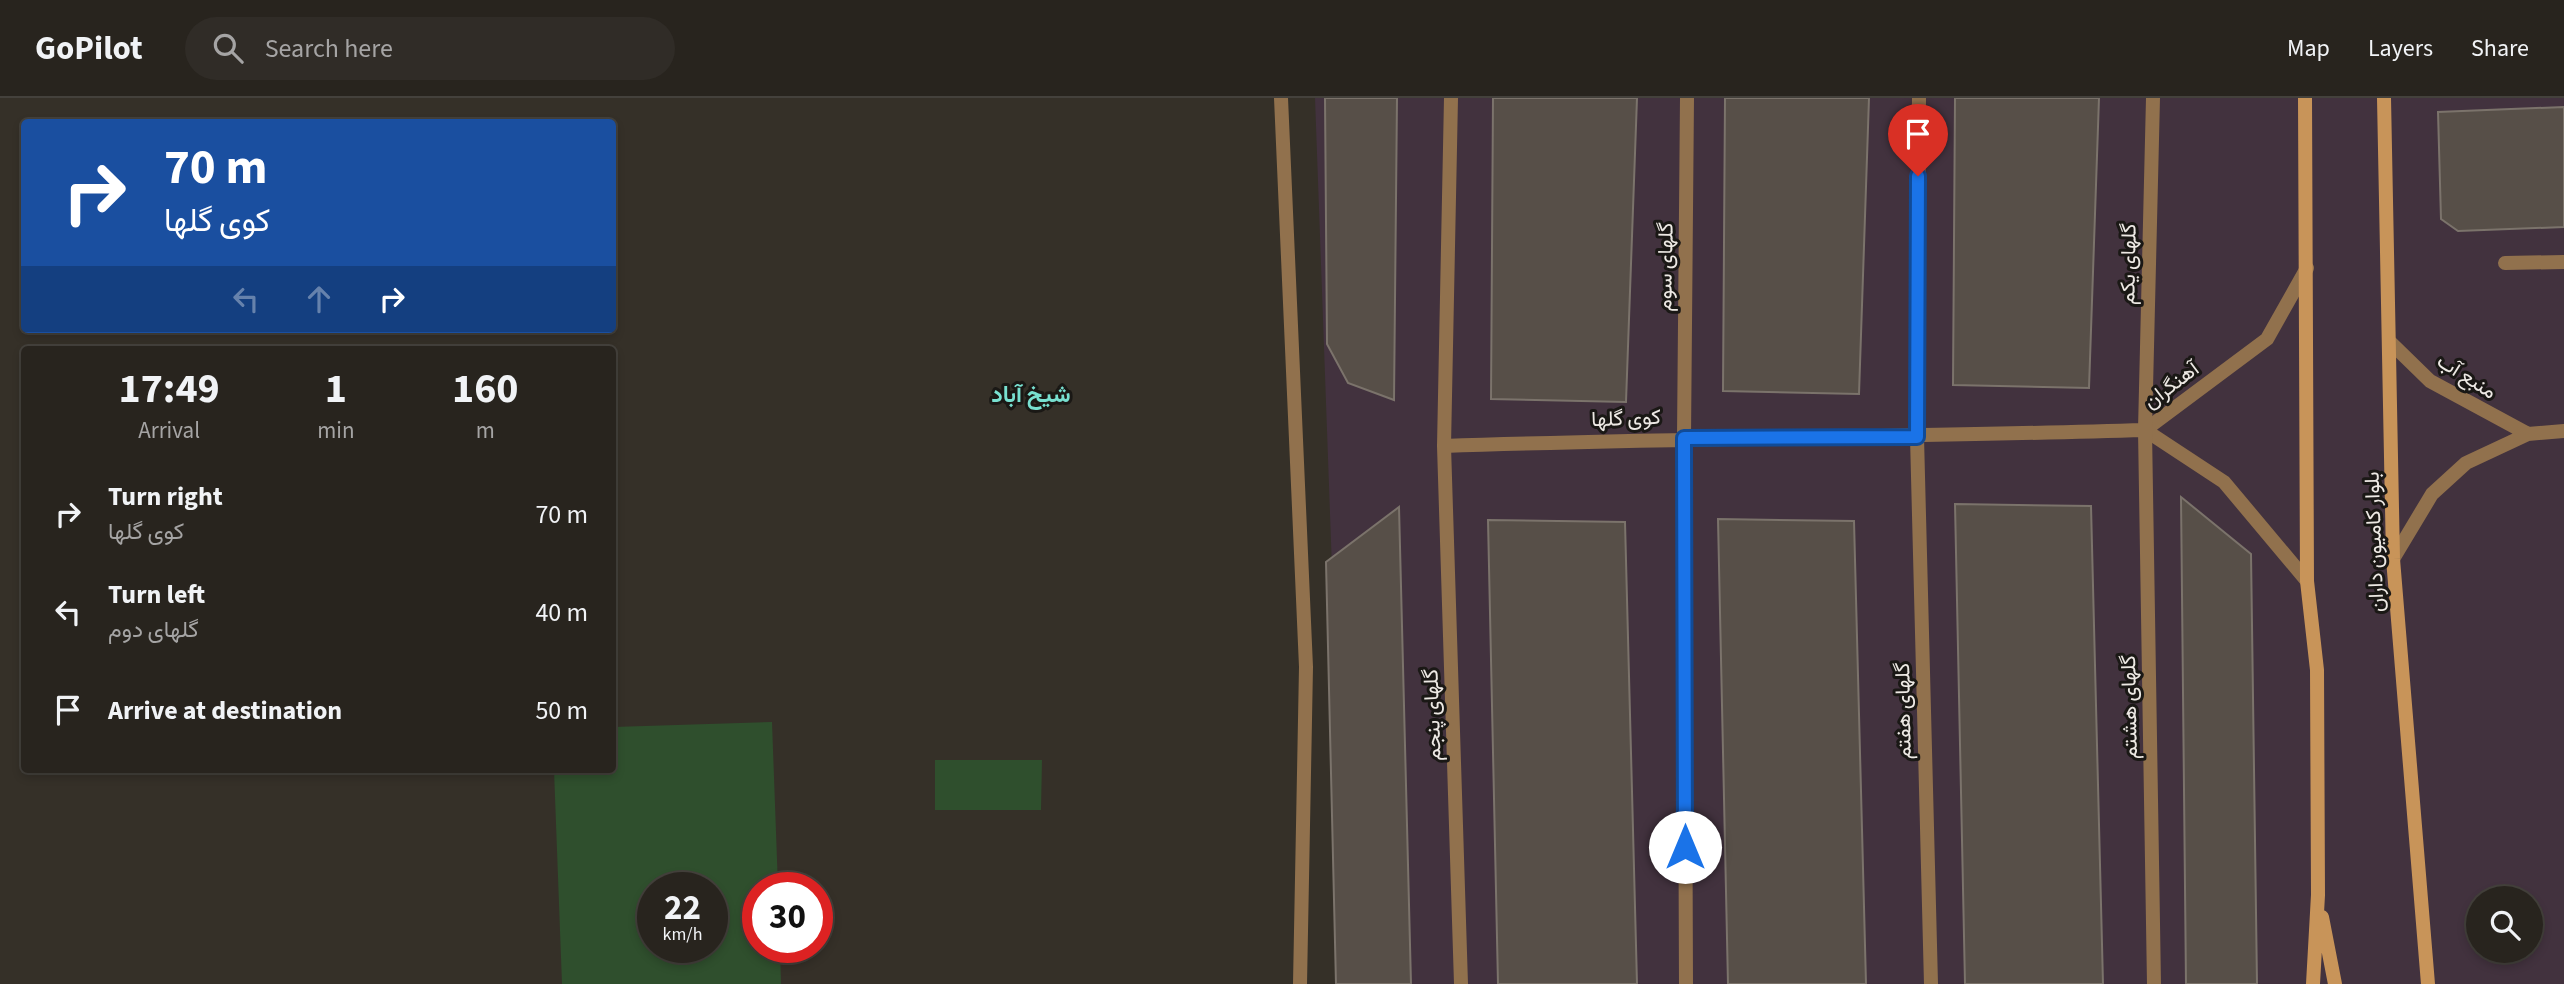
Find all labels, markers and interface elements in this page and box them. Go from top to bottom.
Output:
search box [185,17,675,80]
text: GoPilot [35,25,143,72]
icon: search [209,29,247,67]
text: Search here [265,30,393,67]
text: Map [2287,31,2330,66]
text: Layers [2368,31,2433,66]
text: Share [2471,31,2529,66]
pin [1888,104,1948,176]
icon: arrive [1899,115,1937,153]
text: 70 m [164,133,268,203]
icon: right [49,147,140,238]
text: کوی گلها [164,198,270,244]
street label: گلهای سوم [1649,222,1681,312]
street label: گلهای یکم [2112,223,2144,305]
icon: left [227,280,265,318]
icon: ahead [300,280,338,318]
icon: right [373,280,411,318]
street label: منبع آب [2431,346,2503,406]
street label: آهنگران [2137,353,2207,416]
text: 17:49 [118,359,220,419]
text: 1 [325,359,347,419]
text: 160 [452,359,519,419]
district label: شیخ آباد [991,378,1071,411]
street label: کوی گلها [1591,402,1661,434]
text: Arrival [138,414,200,447]
text: min [317,414,355,447]
text: m [476,414,495,447]
street label: بلوار کامیون داران [2357,471,2391,613]
text: Turn right [108,478,223,515]
icon: right [49,495,87,533]
text: 70 m [535,496,588,533]
text: کوی گلها [108,515,184,548]
text: Turn left [108,576,205,613]
icon: left [49,593,87,631]
text: 40 m [535,594,588,631]
text: گلهای دوم [108,613,199,646]
street label: گلهای هشتم [2113,655,2145,759]
street label: گلهای هفتم [1887,662,1919,760]
street label: گلهای پنجم [1415,668,1449,762]
icon: arrive [49,691,87,729]
text: Arrive at destination [108,692,342,729]
text: 50 m [535,692,588,729]
position arrow [1648,810,1722,884]
speed limit sign: 30 [742,872,833,963]
text: 22 [664,883,701,933]
map controls [2466,886,2543,963]
button: search [2466,886,2543,963]
text: km/h [663,922,702,947]

